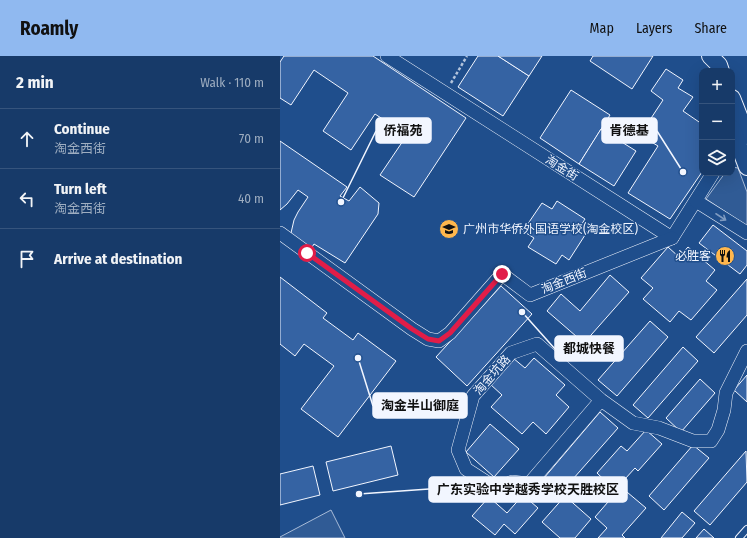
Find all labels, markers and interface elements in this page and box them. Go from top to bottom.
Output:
text: Roamly [20,17,78,40]
text: Map [590,20,614,37]
text: Layers [636,20,672,37]
text: Share [694,20,727,37]
map controls [699,68,735,176]
button: + [699,68,735,104]
text: 2 min [16,72,54,93]
text: Walk · 110 m [200,75,264,90]
button: − [699,104,735,140]
callout: 侨福苑 [376,118,431,143]
callout: 肯德基 [602,118,657,143]
text: Continue [54,120,110,138]
text: 侨福苑 [383,123,423,138]
text: 肯德基 [609,123,649,138]
icon: ahead [16,128,38,150]
text: 70 m [239,131,264,146]
button: layers [699,140,735,176]
text: 淘金西街 [54,141,106,156]
street label: 淘金街 [543,153,581,183]
text: Turn left [54,180,107,198]
icon: left [16,188,38,210]
text: 40 m [238,191,264,206]
text: 淘金西街 [54,201,106,216]
one-way arrow [716,213,727,221]
school or university icon: 广州市华侨外国语学校(淘金校区) [438,218,460,240]
place label: 广州市华侨外国语学校(淘金校区) [463,222,639,236]
route start [298,244,316,262]
restaurant icon: 必胜客 [714,245,736,267]
icon: arrive [16,248,38,270]
place label: 必胜客 [675,249,711,263]
text: Arrive at destination [54,250,182,268]
route end [493,265,511,283]
street label: 淘金西街 [539,266,589,296]
callout: 都城快餐 [555,336,623,361]
text: 都城快餐 [563,341,615,356]
street label: 淘金坑路 [471,352,513,398]
callout: 淘金半山御庭 [373,393,467,418]
text: 淘金半山御庭 [381,398,459,413]
callout: 广东实验中学越秀学校天胜校区 [429,477,627,502]
text: 广东实验中学越秀学校天胜校区 [437,482,619,497]

